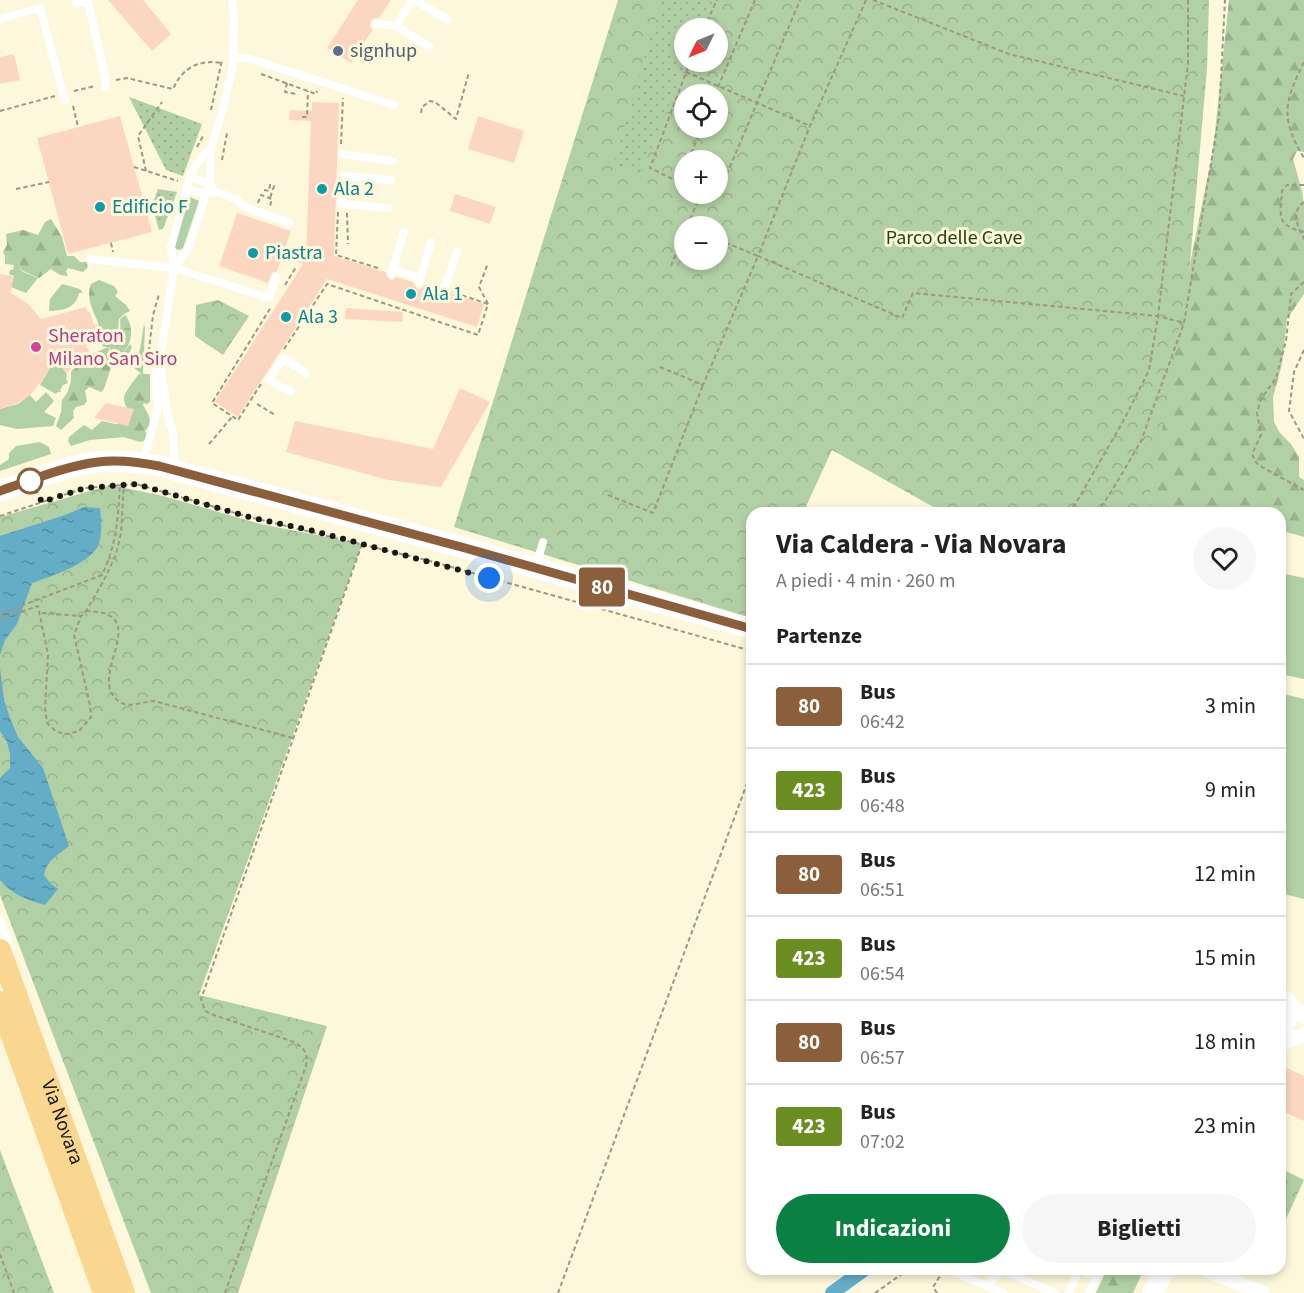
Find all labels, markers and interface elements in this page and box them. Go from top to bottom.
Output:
north arrow [674,18,728,72]
map controls [674,18,728,270]
place label: signhup [350,37,417,65]
marker: signhup [331,44,345,58]
button: locate [674,84,728,138]
button: + [674,150,728,204]
place label: Ala 2 [334,175,374,203]
marker: Ala 2 [315,182,329,196]
place label: Edificio F [112,193,188,221]
marker: Edificio F [93,200,107,214]
button: − [674,216,728,270]
park label: Parco delle Cave [886,224,1022,252]
place label: Piastra [265,239,323,267]
marker: Piastra [246,246,260,260]
place label: Ala 1 [423,280,463,308]
marker: Ala 1 [404,287,418,301]
place label: Ala 3 [298,303,338,331]
marker: Ala 3 [279,310,293,324]
place label: Sheraton Milano San Siro [48,322,177,373]
marker: Sheraton Milano San Siro [29,340,43,354]
unlabelled marker [17,468,43,494]
text: Via Caldera - Via Novara [776,524,1066,564]
button: heart [1193,527,1256,590]
your location [474,563,504,593]
text: A piedi · 4 min · 260 m [776,567,956,595]
line badge: 80 [575,568,629,606]
text: 80 [591,572,613,602]
text: Partenze [776,620,862,652]
text: Bus [860,676,896,708]
text: 3 min [1205,690,1256,722]
text: 80 [798,691,820,721]
text: 06:42 [860,708,905,736]
text: Bus [860,760,896,792]
text: 9 min [1205,774,1256,806]
text: 423 [792,775,826,805]
text: 06:48 [860,792,905,820]
text: Bus [860,844,896,876]
text: 12 min [1194,858,1256,890]
text: 80 [798,859,820,889]
text: 06:51 [860,876,905,904]
text: Bus [860,928,896,960]
text: 15 min [1194,942,1256,974]
text: 423 [792,943,826,973]
text: 06:54 [860,960,905,988]
text: Bus [860,1012,896,1044]
text: 18 min [1194,1026,1256,1058]
text: 80 [798,1027,820,1057]
text: 06:57 [860,1044,905,1072]
street label: Via Novara [34,1076,90,1169]
text: Bus [860,1096,896,1128]
text: 23 min [1194,1110,1256,1142]
text: 423 [792,1111,826,1141]
text: 07:02 [860,1128,905,1156]
button: Indicazioni [776,1194,1010,1263]
button: Biglietti [1022,1194,1256,1263]

